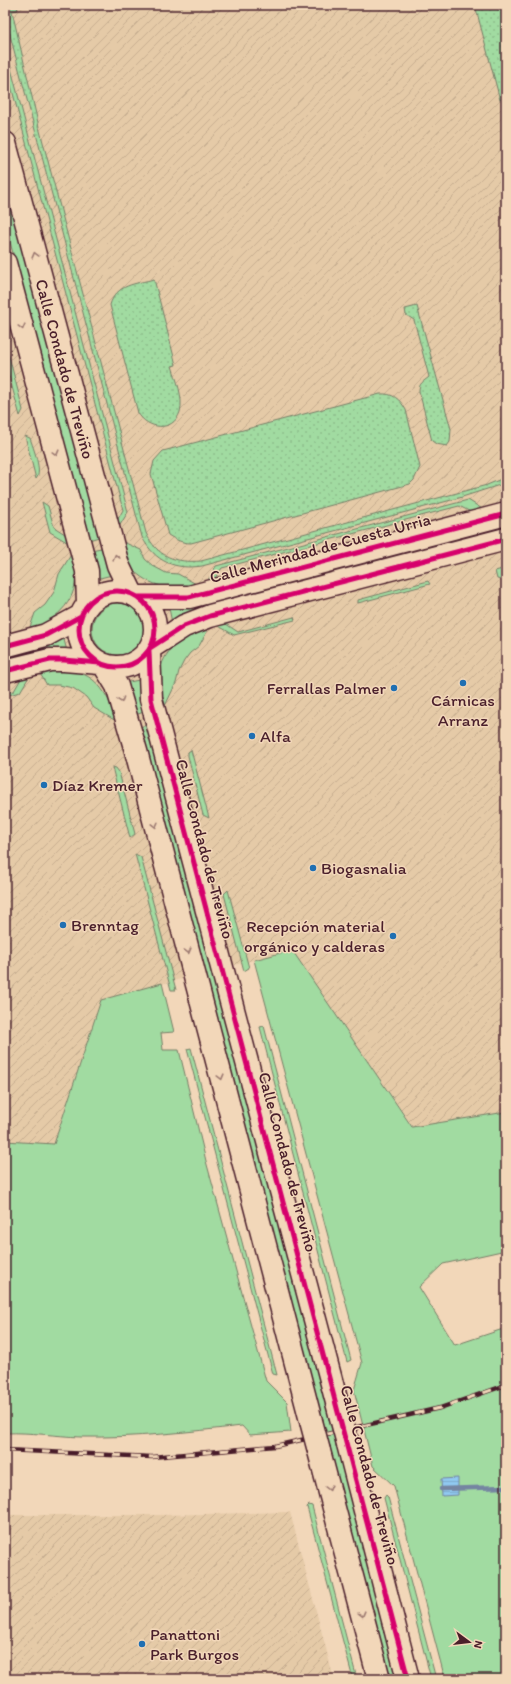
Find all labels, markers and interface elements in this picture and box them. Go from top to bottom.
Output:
one-way arrow [31,252,40,259]
street label: Calle Condado de Treviño [31,277,99,461]
one-way arrow [17,324,26,331]
one-way arrow [51,450,59,456]
street label: Calle Merindad de Cuesta Urria [207,509,433,587]
one-way arrow [112,554,120,560]
place label: Ferrallas Palmer [267,678,387,698]
marker: Cárnicas Arranz [458,678,468,688]
marker: Ferrallas Palmer [389,683,399,693]
place label: Cárnicas Arranz [431,690,495,730]
one-way arrow [116,696,125,703]
place label: Alfa [260,726,291,746]
marker: Alfa [247,731,257,741]
street label: Calle Condado de Treviño [171,757,239,941]
place label: Díaz Kremer [52,775,143,795]
marker: Díaz Kremer [39,780,49,790]
one-way arrow [151,822,159,828]
place label: Biogasnalia [321,858,407,878]
marker: Biogasnalia [308,863,318,873]
place label: Brenntag [71,915,139,935]
place label: Recepción material orgánico y calderas [244,916,385,956]
marker: Brenntag [58,920,68,930]
marker: Recepción material orgánico y calderas [388,931,398,941]
one-way arrow [183,947,192,954]
street label: Calle Condado de Treviño [254,1070,322,1254]
one-way arrow [216,1073,225,1080]
street label: Calle Condado de Treviño [336,1383,404,1567]
one-way arrow [324,1485,333,1492]
one-way arrow [357,1610,366,1617]
north arrow [449,1622,489,1662]
place label: Panattoni Park Burgos [150,1624,239,1664]
marker: Panattoni Park Burgos [137,1639,147,1649]
text: N [471,1639,485,1650]

